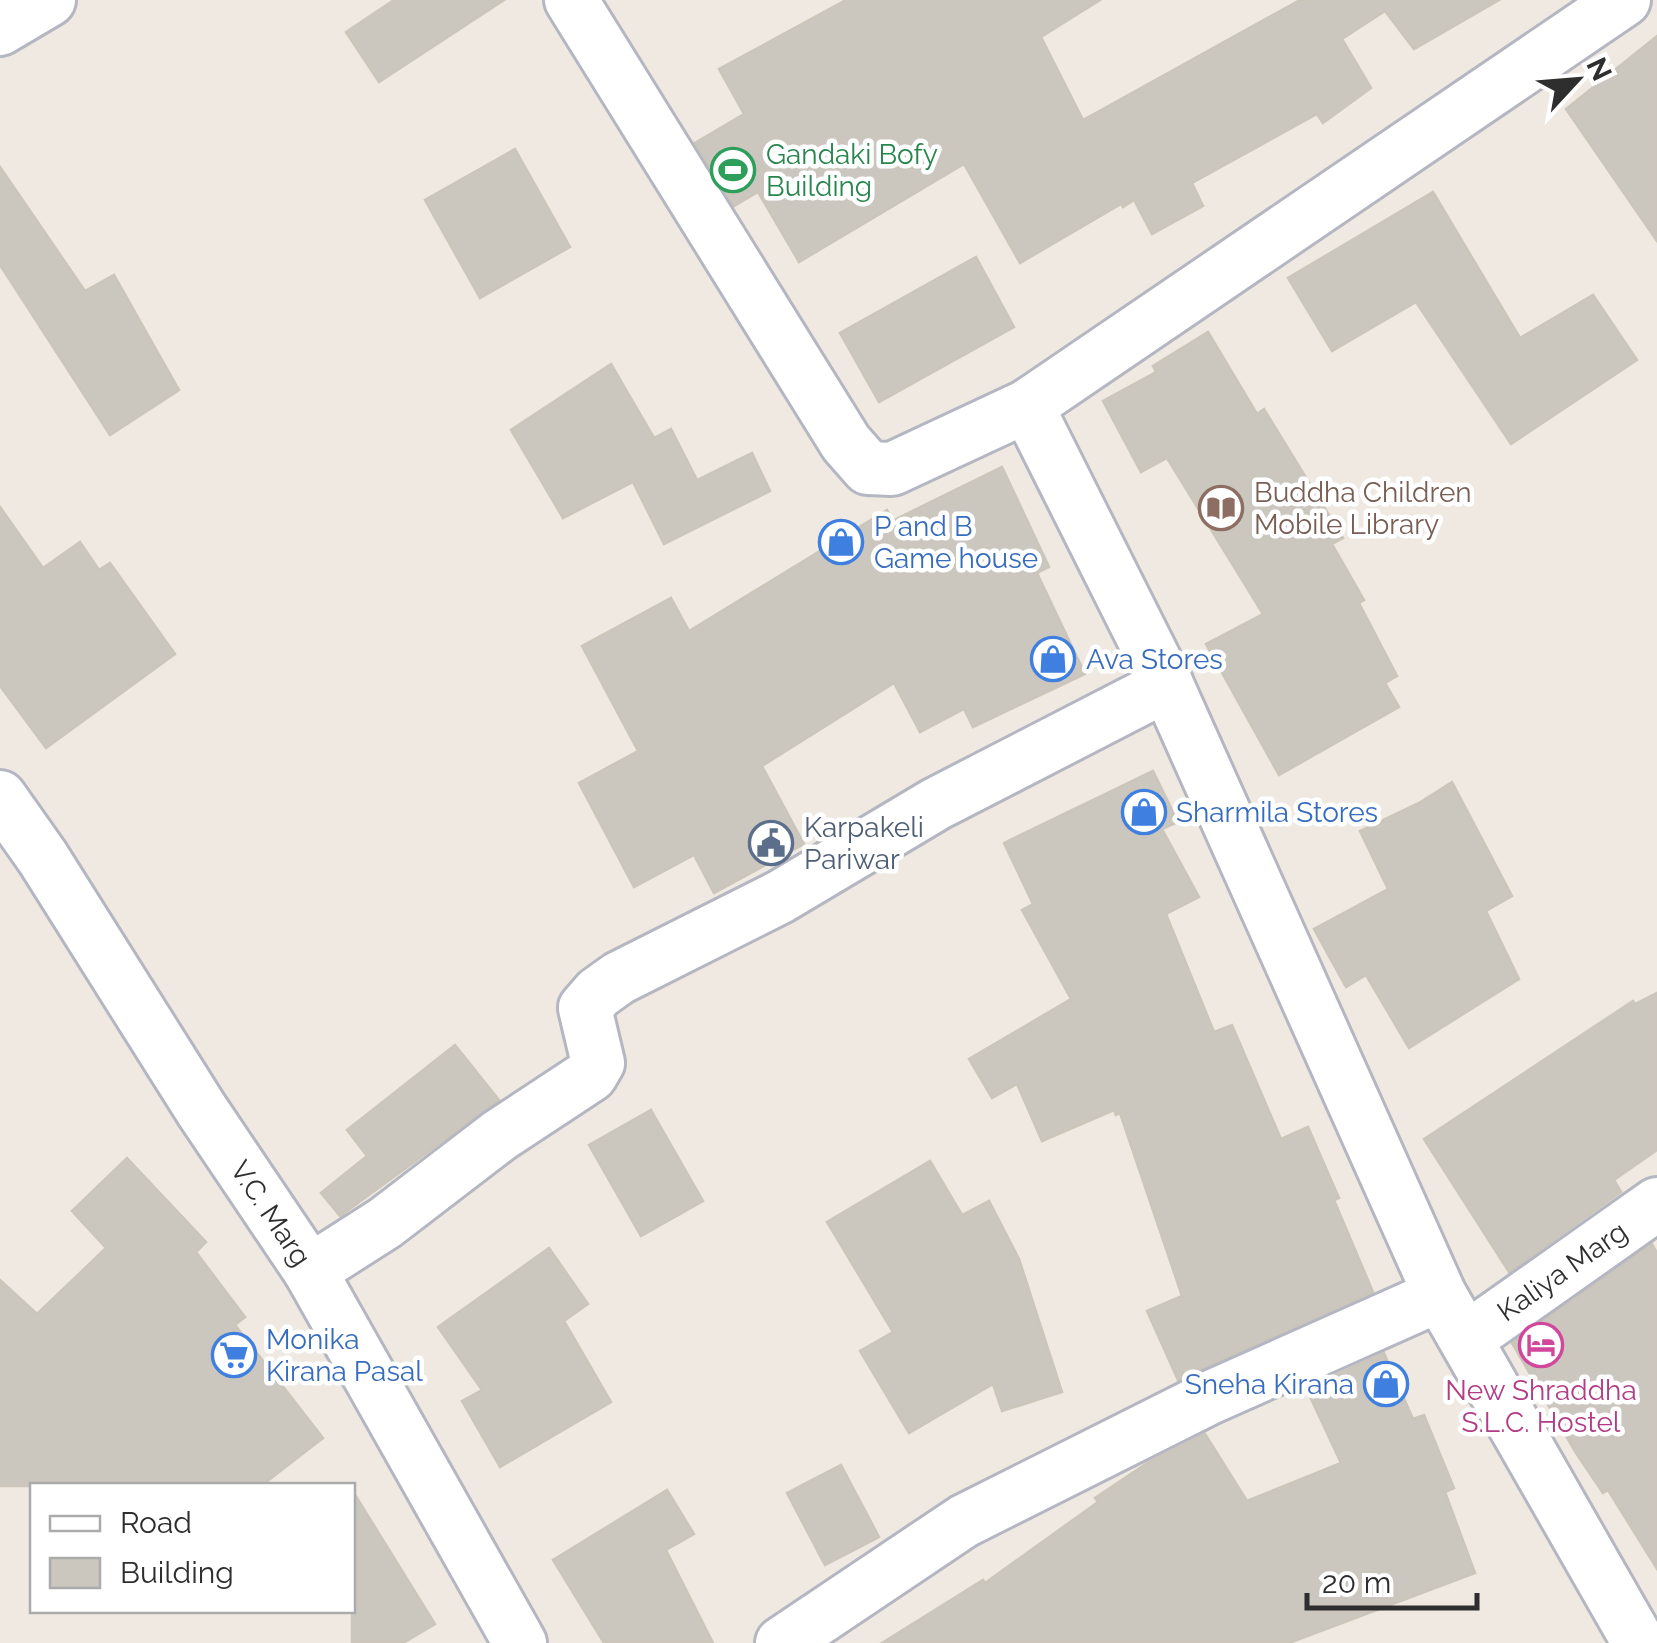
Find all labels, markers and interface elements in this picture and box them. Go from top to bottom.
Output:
north arrow [1527,30,1627,130]
text: N [1580,52,1619,86]
place label: Gandaki Bofy Building [766,138,938,203]
sports icon: Gandaki Bofy Building [710,147,756,193]
place label: Buddha Children Mobile Library [1254,476,1472,541]
library icon: Buddha Children Mobile Library [1198,485,1244,531]
place label: P and B Game house [874,510,1038,575]
shop icon: P and B Game house [818,519,864,565]
shop icon: Ava Stores [1030,636,1076,682]
place label: Ava Stores [1086,643,1223,676]
shop icon: Sharmila Stores [1121,789,1167,835]
place label: Sharmila Stores [1176,796,1378,829]
place label: Karpakeli Pariwar [804,811,924,876]
public building icon: Karpakeli Pariwar [748,820,794,866]
street label: V.C. Marg [223,1154,318,1272]
street label: Kaliya Marg [1491,1215,1633,1328]
hotel icon: New Shraddha S.L.C. Hostel [1518,1322,1564,1368]
place label: Monika Kirana Pasal [266,1323,423,1388]
supermarket icon: Monika Kirana Pasal [211,1332,257,1378]
shop icon: Sneha Kirana [1363,1361,1409,1407]
place label: Sneha Kirana [1185,1368,1354,1401]
place label: New Shraddha S.L.C. Hostel [1445,1374,1637,1439]
legend [30,1483,355,1613]
text: Road [120,1505,192,1540]
scale bar [1307,1548,1477,1610]
text: Building [120,1555,234,1590]
text: 20 m [1322,1565,1391,1600]

